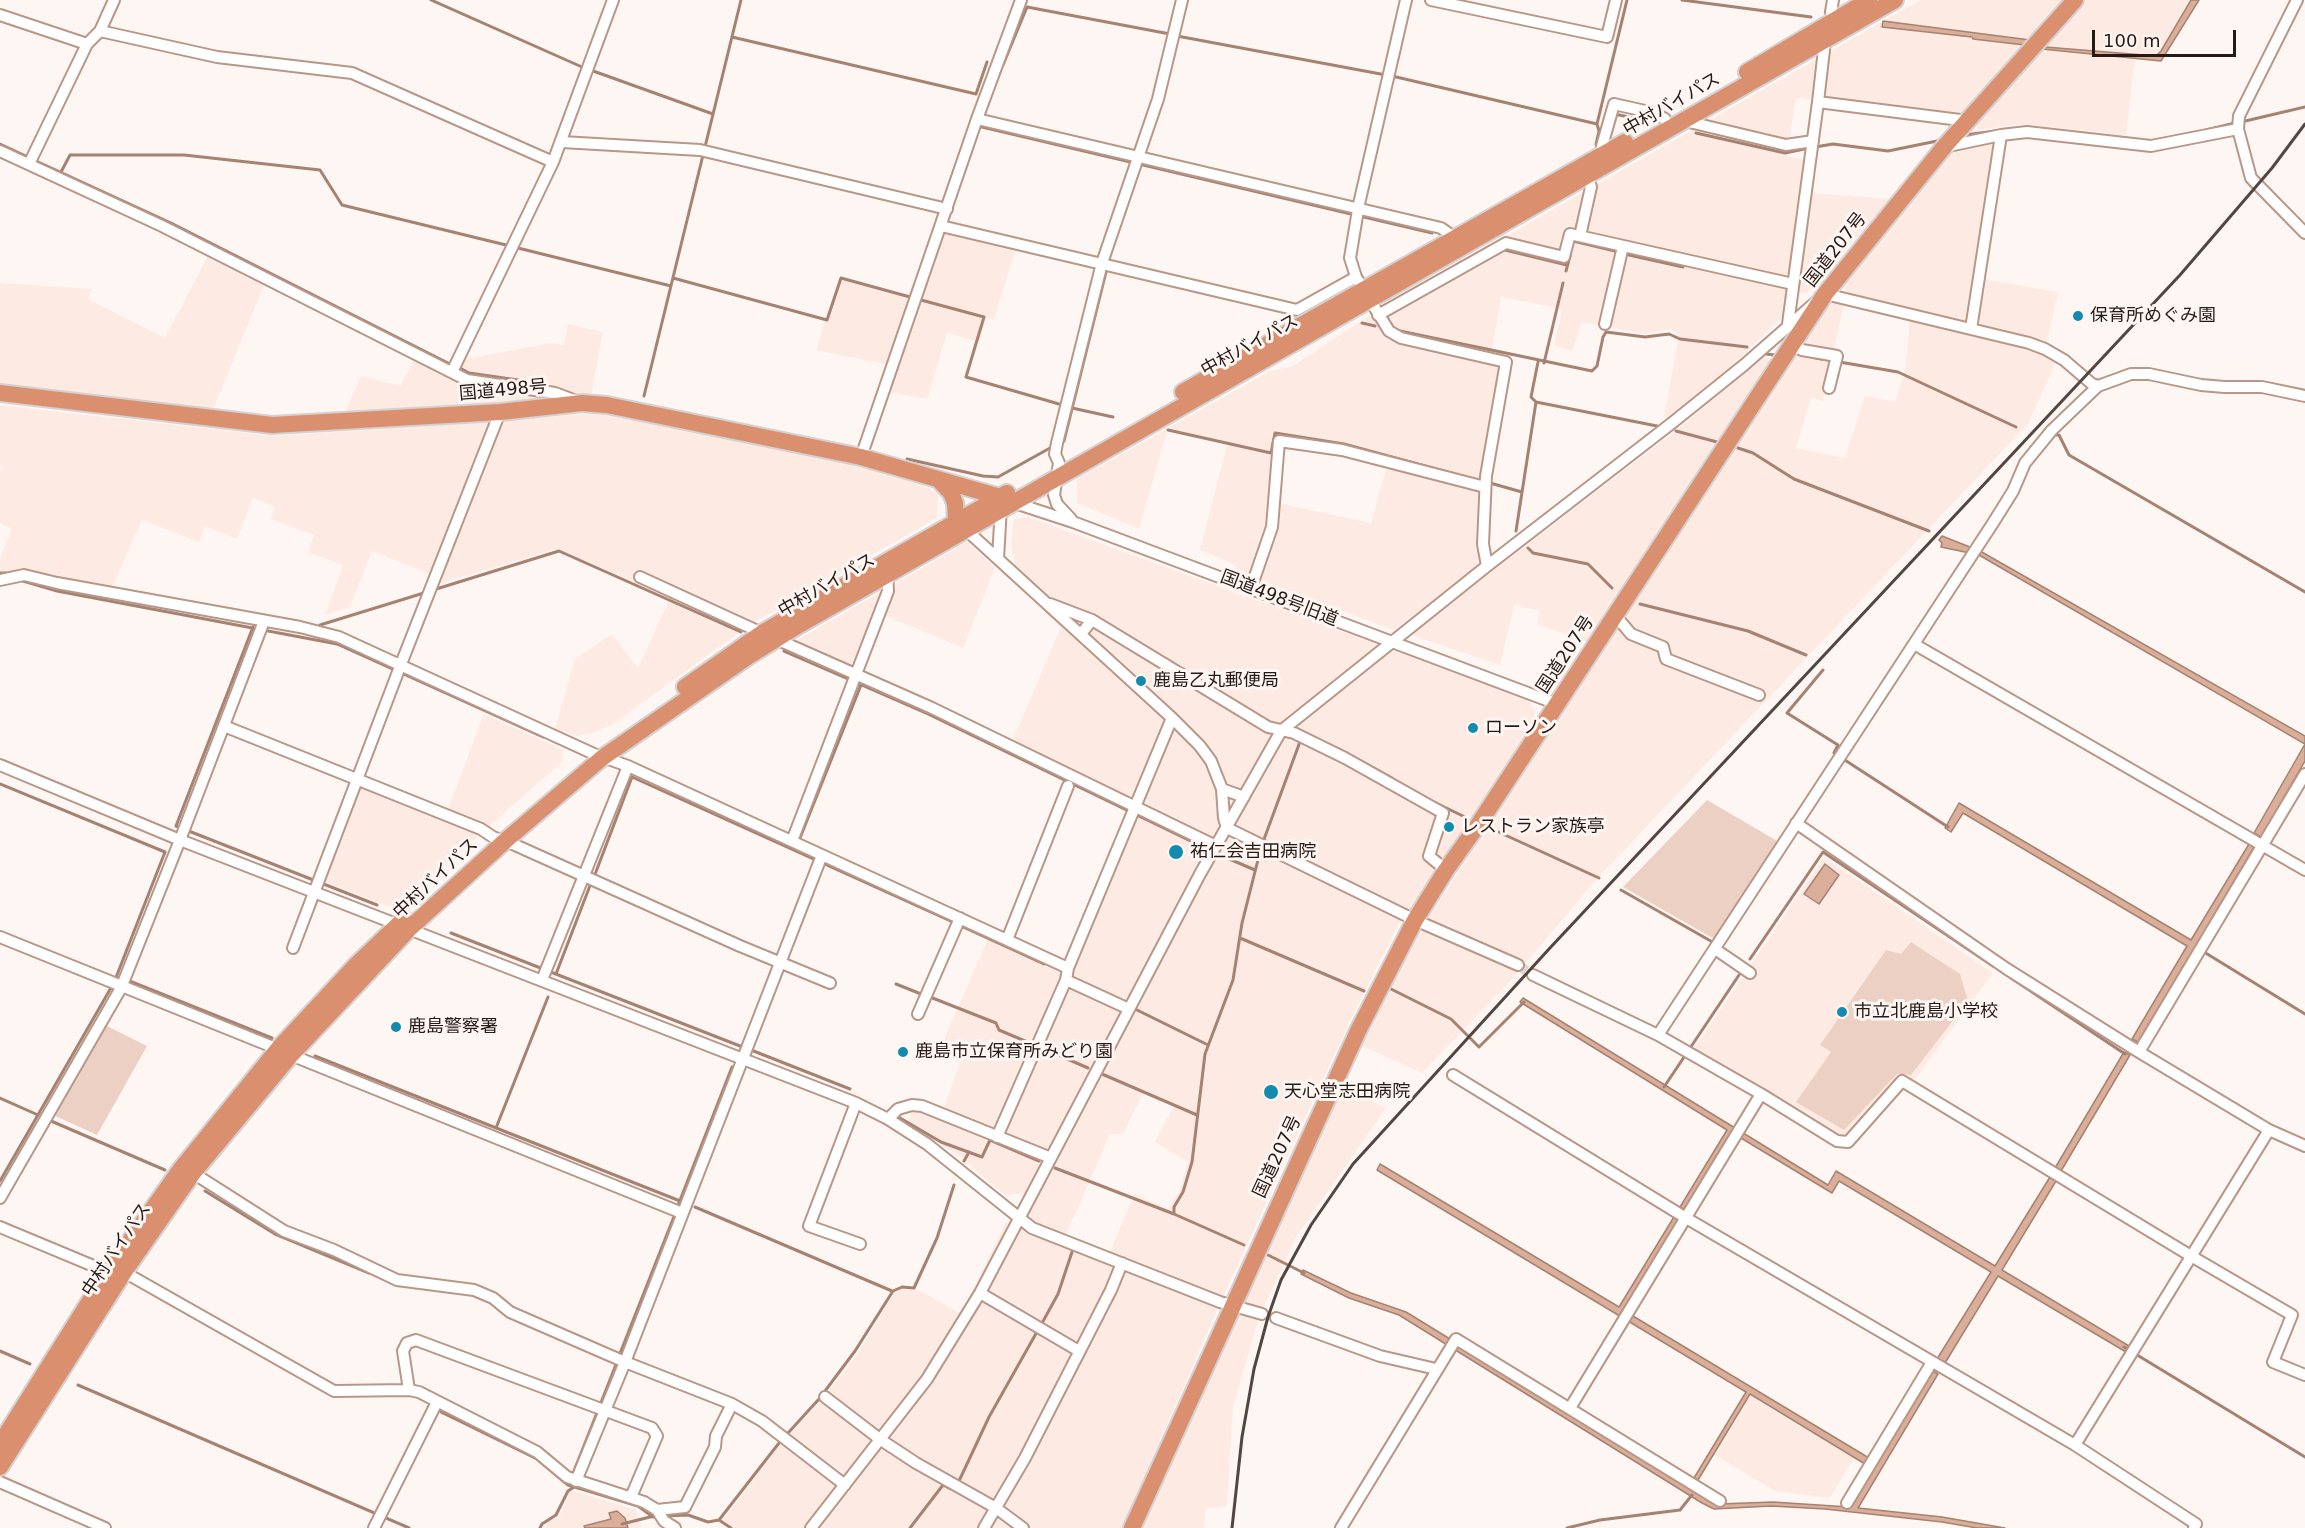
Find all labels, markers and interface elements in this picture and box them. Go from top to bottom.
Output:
scale bar [2095,18,2239,56]
text: 100 m [2103,30,2161,51]
street label: 中村バイパス [1620,69,1724,141]
street label: 国道207号 [1800,209,1872,291]
place label: 保育所めぐみ園 [2090,305,2216,327]
marker: 保育所めぐみ園 [2071,309,2085,323]
street label: 中村バイパス [1198,310,1302,382]
street label: 国道498号 [458,376,548,406]
street label: 中村バイパス [775,550,879,622]
street label: 国道498号旧道 [1217,567,1341,631]
street label: 国道207号 [1533,612,1599,698]
place label: 鹿島乙丸郵便局 [1153,670,1279,692]
marker: 鹿島乙丸郵便局 [1134,674,1148,688]
place label: ローソン [1485,717,1557,739]
marker: ローソン [1466,721,1480,735]
place label: レストラン家族亭 [1461,816,1605,838]
marker: レストラン家族亭 [1442,820,1456,834]
street label: 中村バイパス [389,834,483,924]
place label: 祐仁会吉田病院 [1190,841,1316,863]
marker: 祐仁会吉田病院 [1167,843,1185,861]
place label: 市立北鹿島小学校 [1854,1001,1998,1023]
marker: 市立北鹿島小学校 [1835,1005,1849,1019]
place label: 鹿島警察署 [408,1016,498,1038]
marker: 鹿島警察署 [389,1020,403,1034]
place label: 鹿島市立保育所みどり園 [915,1041,1113,1063]
marker: 鹿島市立保育所みどり園 [896,1045,910,1059]
place label: 天心堂志田病院 [1284,1081,1410,1103]
marker: 天心堂志田病院 [1262,1083,1280,1101]
street label: 国道207号 [1250,1112,1306,1202]
street label: 中村バイパス [78,1199,156,1301]

